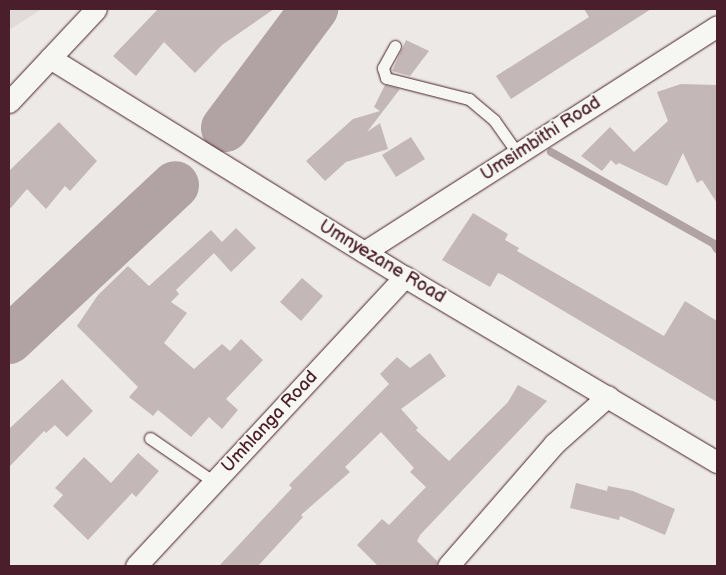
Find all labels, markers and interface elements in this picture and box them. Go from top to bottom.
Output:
street label: Umsimbithi Road [477,92,605,186]
street label: Umnyezane Road [315,216,449,308]
street label: Umhlanga Road [217,367,323,477]

